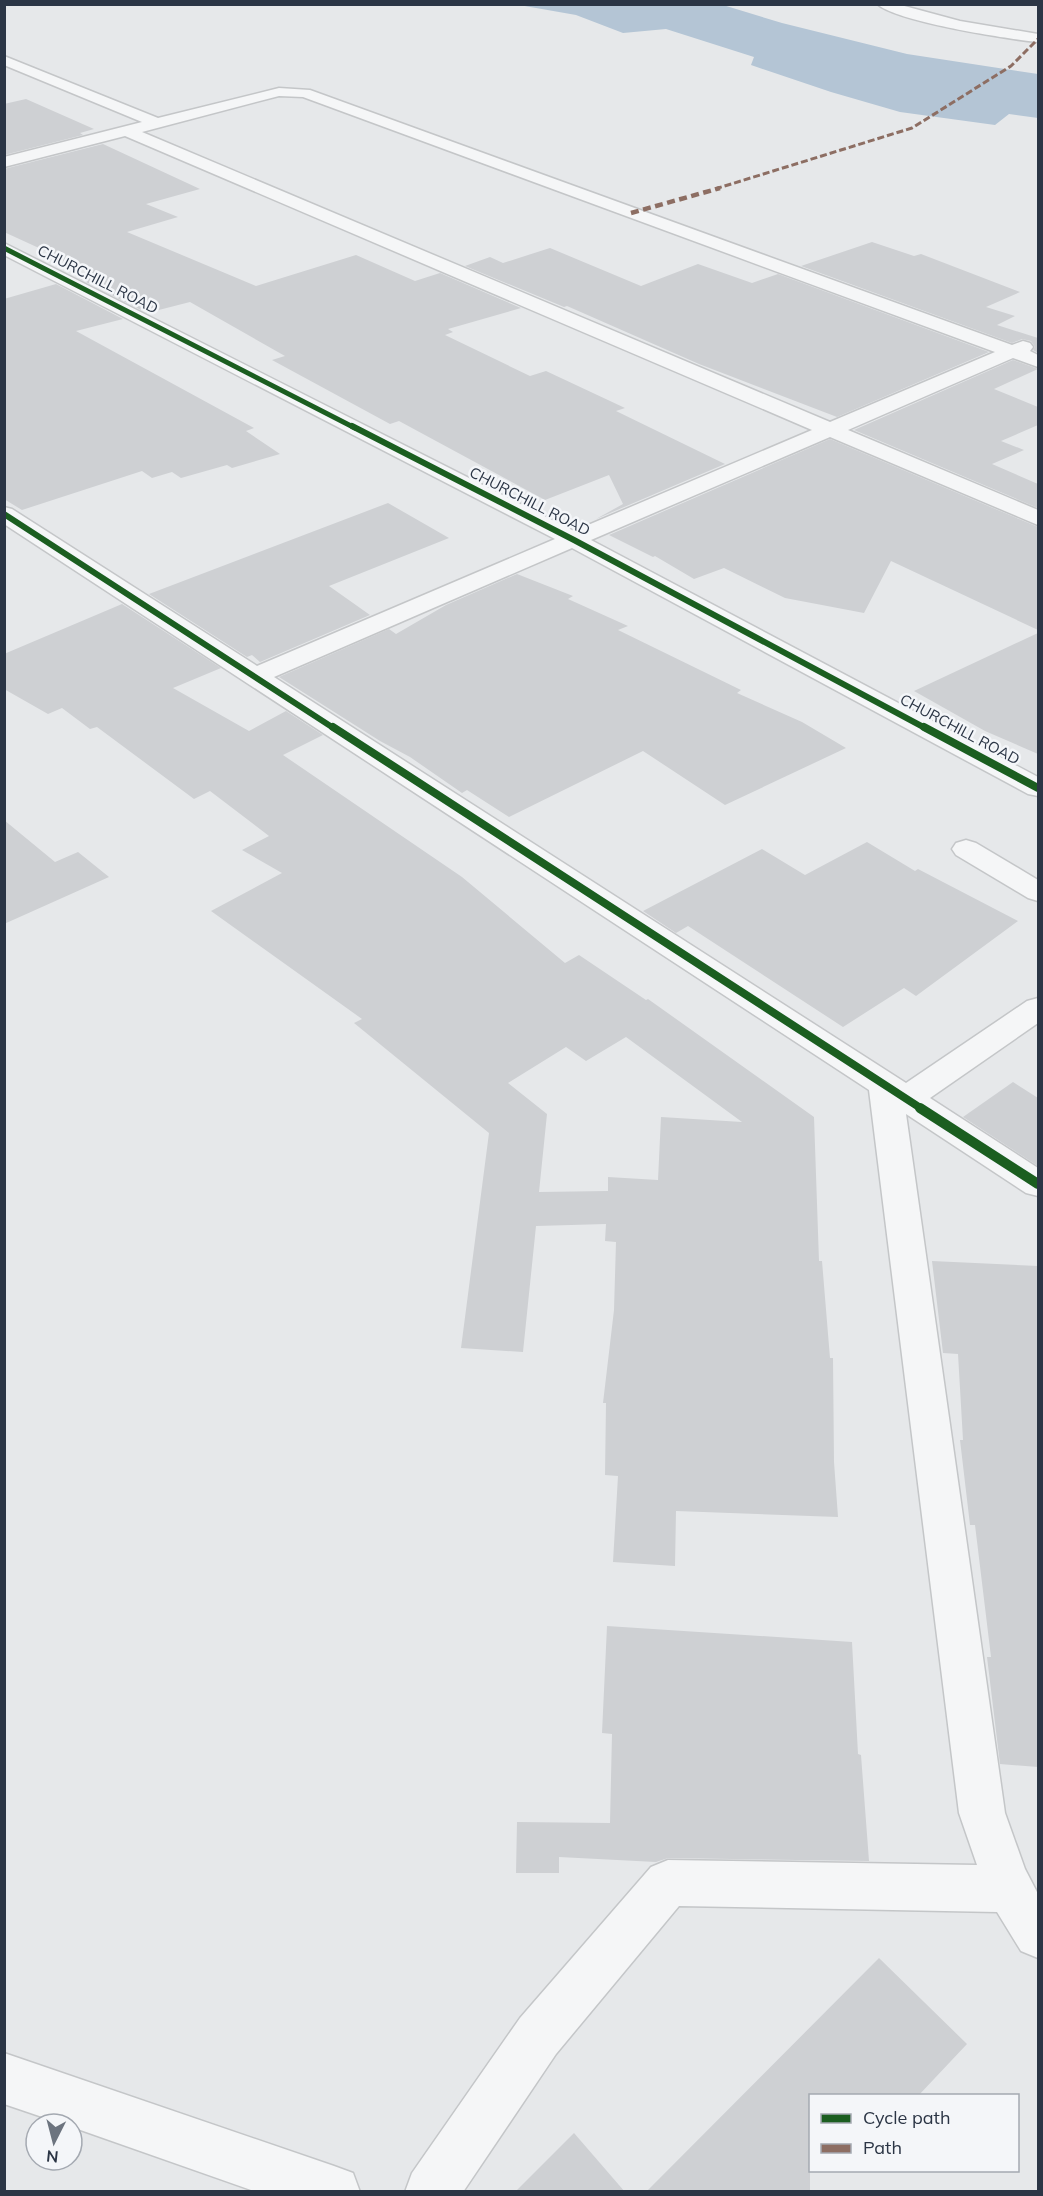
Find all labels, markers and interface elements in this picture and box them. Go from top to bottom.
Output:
street label: CHURCHILL ROAD [35,240,161,318]
street label: CHURCHILL ROAD [467,462,593,540]
street label: CHURCHILL ROAD [897,689,1023,769]
legend [809,2094,1019,2172]
text: Cycle path [863,2106,950,2129]
north arrow [24,2112,84,2172]
text: Path [863,2136,902,2159]
text: N [45,2146,59,2167]

